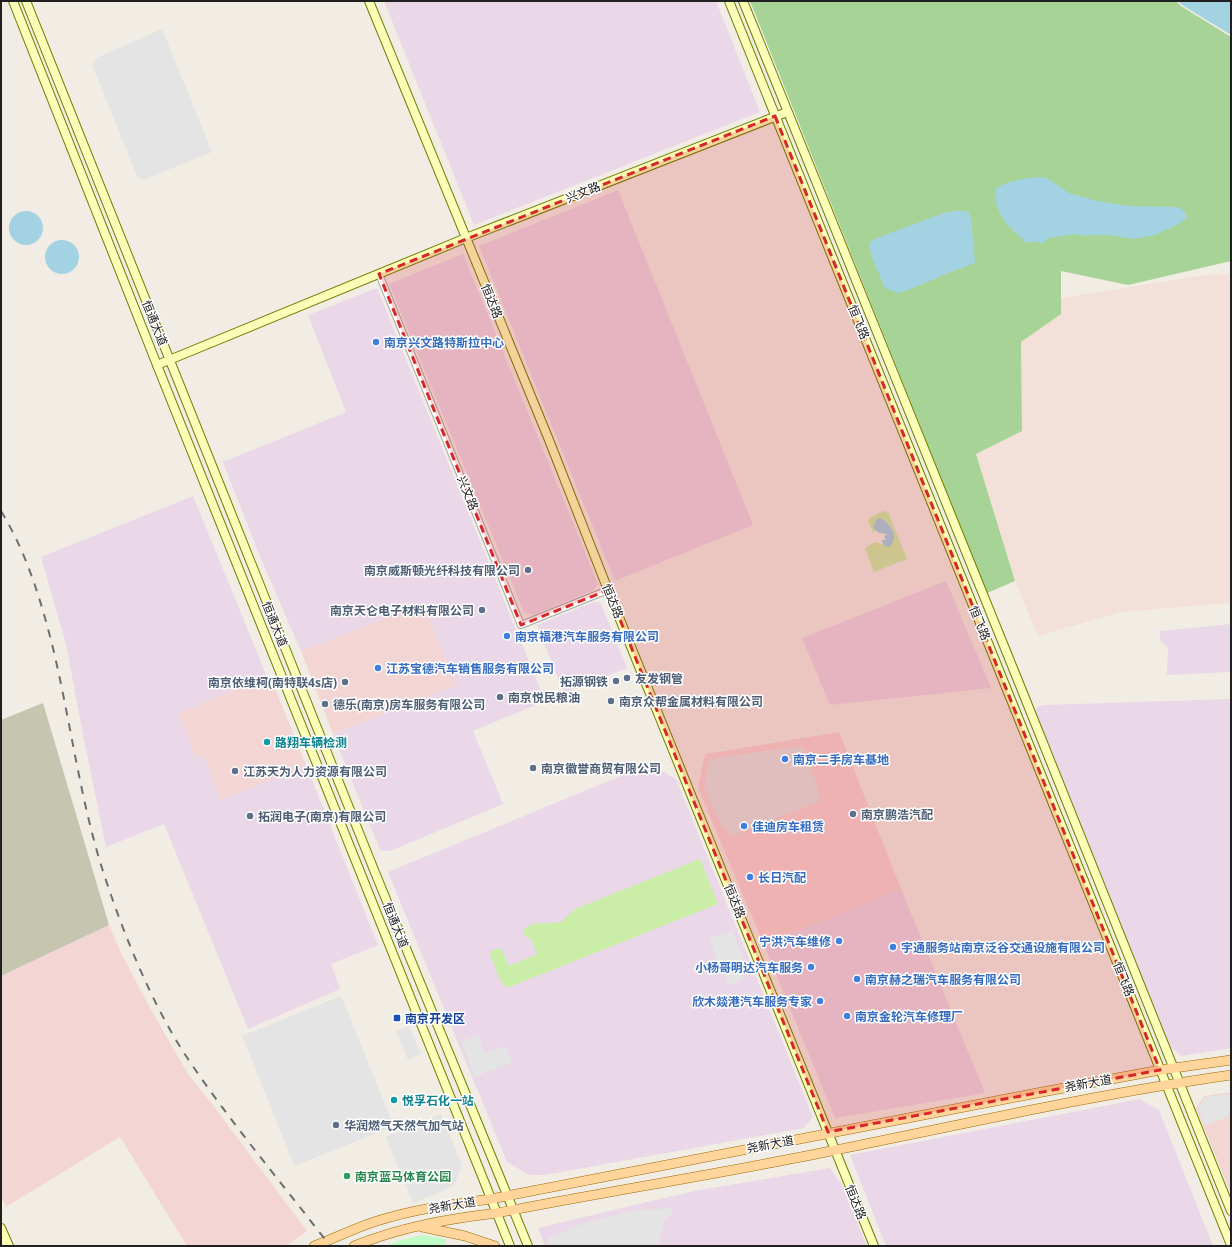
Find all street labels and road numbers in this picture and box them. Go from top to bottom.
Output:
street label: 兴文路 [563,177,603,207]
street label: 恒达路 [477,281,507,321]
street label: 恒通大道 [138,298,172,348]
street label: 恒飞路 [844,302,874,342]
street label: 兴文路 [453,473,483,513]
street label: 恒达路 [598,581,628,621]
street label: 恒通大道 [258,599,292,649]
street label: 恒飞路 [965,603,995,643]
street label: 恒达路 [720,881,750,921]
street label: 恒通大道 [379,900,413,950]
street label: 恒飞路 [1109,959,1139,999]
street label: 尧新大道 [1063,1070,1113,1096]
street label: 尧新大道 [745,1131,795,1157]
street label: 恒达路 [841,1182,871,1222]
street label: 尧新大道 [427,1193,477,1217]

